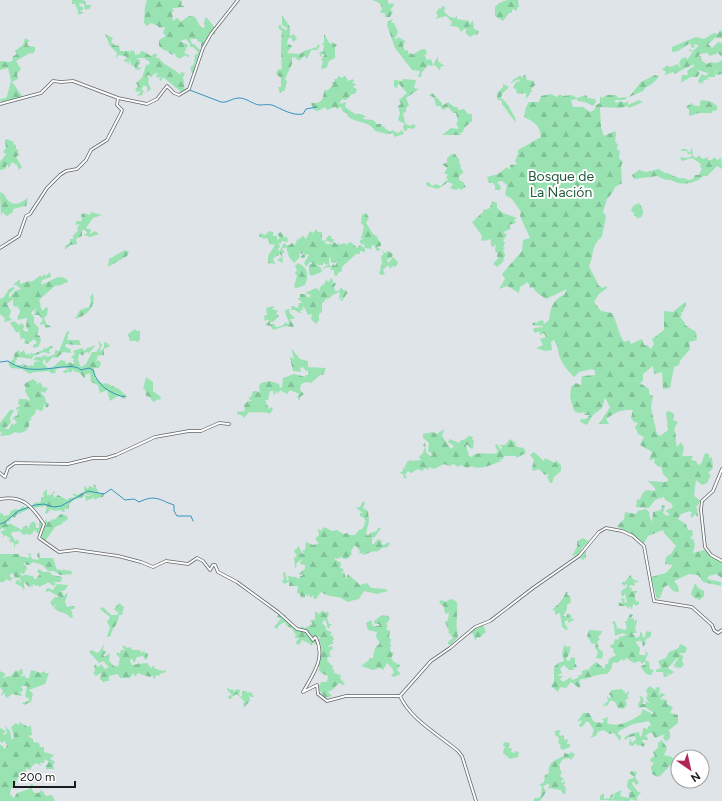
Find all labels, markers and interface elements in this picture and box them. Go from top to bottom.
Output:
park label: Bosque de La Nación [528,168,594,201]
north arrow [670,749,710,789]
scale bar [14,763,75,789]
text: N [688,769,702,785]
text: 200 m [20,770,55,784]

